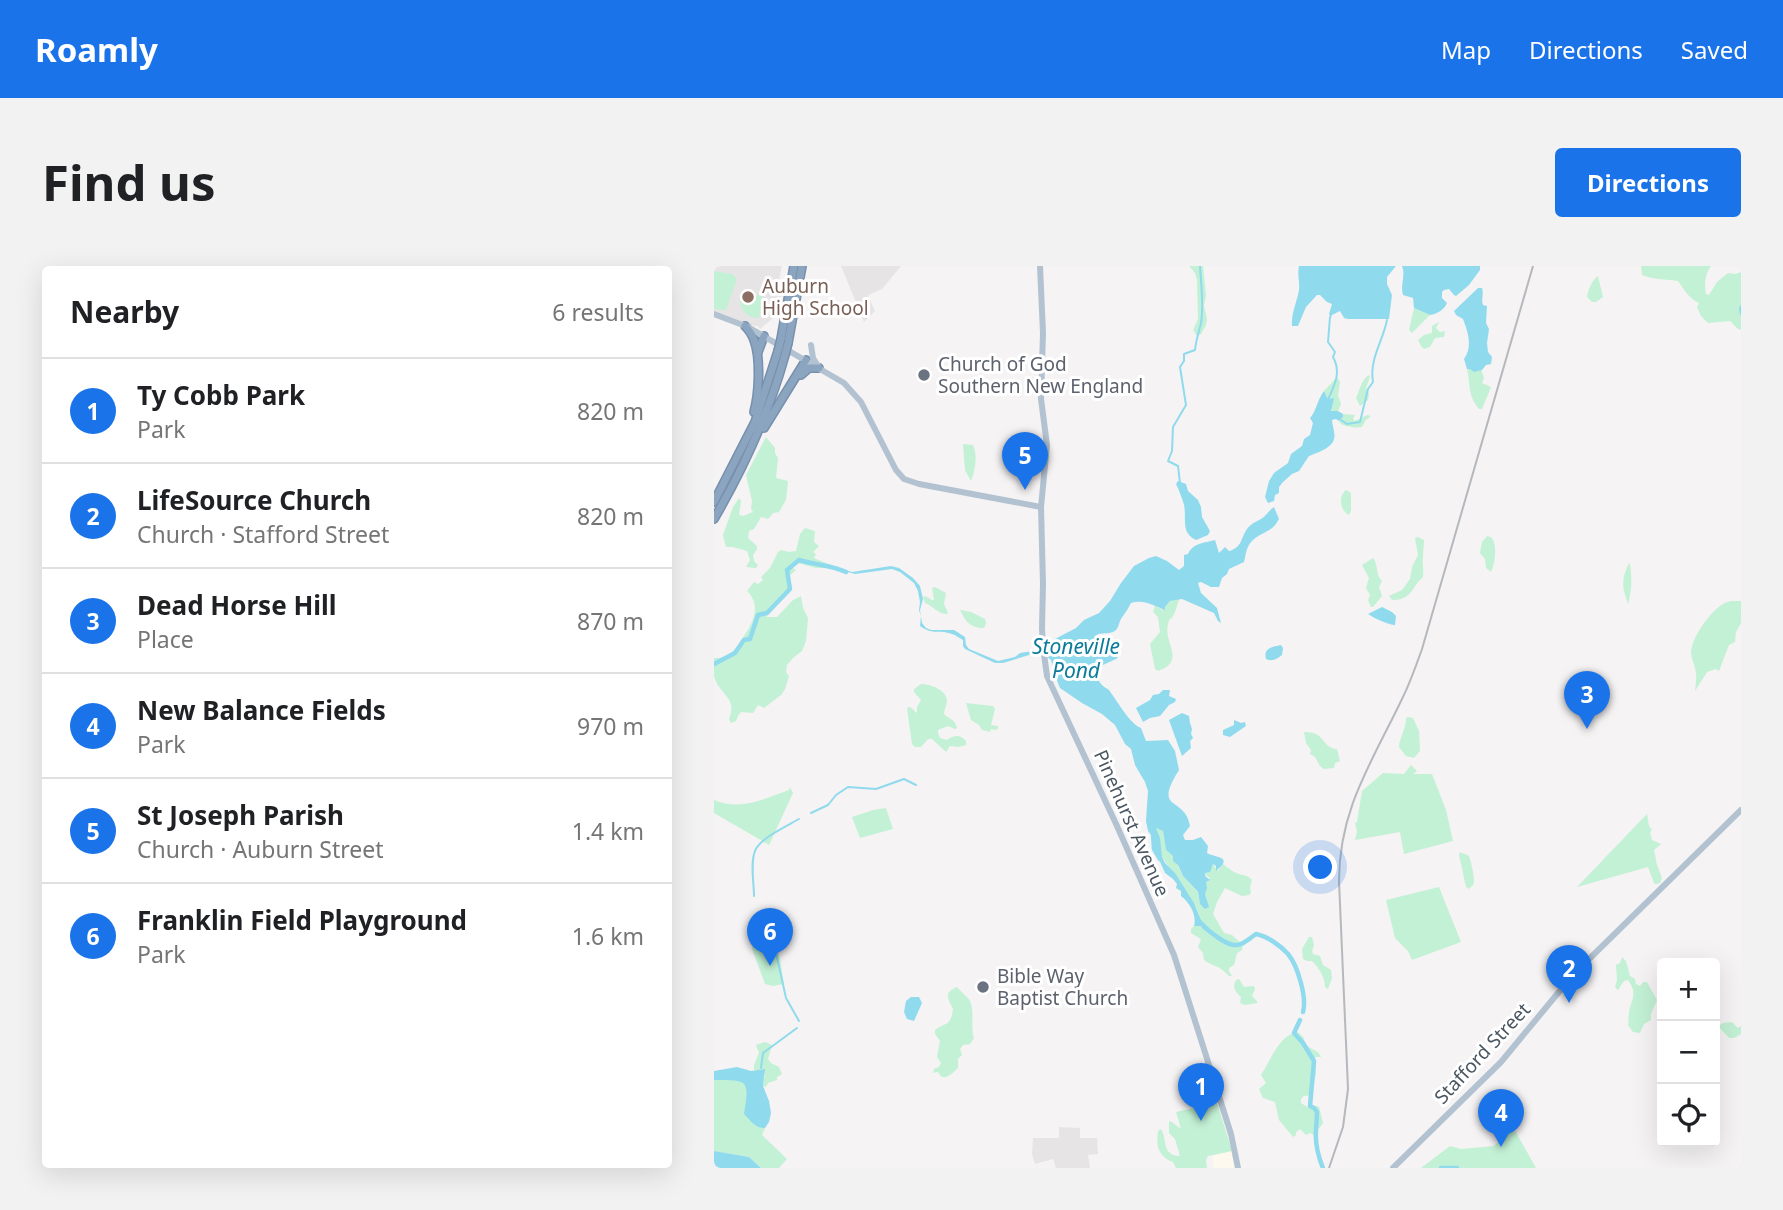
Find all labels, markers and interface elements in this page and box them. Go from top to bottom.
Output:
text: Roamly [35,27,158,72]
text: Map [1441,33,1491,66]
text: Directions [1529,33,1643,66]
text: Saved [1681,33,1748,66]
button: Directions [1555,148,1741,217]
text: Find us [42,149,216,215]
place label: Auburn High School [762,273,869,321]
marker: Auburn High School [740,289,756,305]
text: Nearby [70,291,179,332]
text: 6 results [552,296,644,328]
place label: Church of God Southern New England [938,351,1143,399]
marker: Church of God Southern New England [916,367,932,383]
text: Ty Cobb Park [137,377,305,413]
text: 1 [86,395,100,427]
text: 820 m [577,395,644,427]
text: Park [137,413,186,445]
pin: 5 [1002,432,1048,490]
text: LifeSource Church [137,482,371,518]
text: 2 [86,500,100,532]
text: 820 m [577,500,644,532]
text: Church · Stafford Street [137,518,389,550]
text: Dead Horse Hill [137,587,337,623]
text: 3 [86,605,100,637]
text: 870 m [577,605,644,637]
text: Place [137,623,194,655]
water label: Stoneville Pond [1032,632,1120,684]
pin: 3 [1564,671,1610,729]
text: New Balance Fields [137,692,386,728]
text: 4 [86,710,100,742]
text: 970 m [577,710,644,742]
text: Park [137,728,186,760]
street label: Pinehurst Avenue [1088,746,1176,900]
text: St Joseph Parish [137,797,344,833]
text: 5 [86,815,100,847]
text: 1.4 km [572,815,644,847]
text: Church · Auburn Street [137,833,384,865]
your location [1303,850,1337,884]
text: Franklin Field Playground [137,902,467,938]
pin: 6 [747,908,793,966]
text: 6 [86,920,100,952]
text: 1.6 km [572,920,644,952]
text: Park [137,938,186,970]
pin: 2 [1546,945,1592,1003]
map controls [1657,958,1720,1147]
button: + [1657,958,1720,1021]
place label: Bible Way Baptist Church [997,963,1128,1011]
marker: Bible Way Baptist Church [975,979,991,995]
street label: Stafford Street [1428,997,1536,1109]
button: − [1657,1021,1720,1084]
pin: 1 [1178,1063,1224,1121]
button: locate [1657,1084,1720,1147]
pin: 4 [1478,1089,1524,1147]

